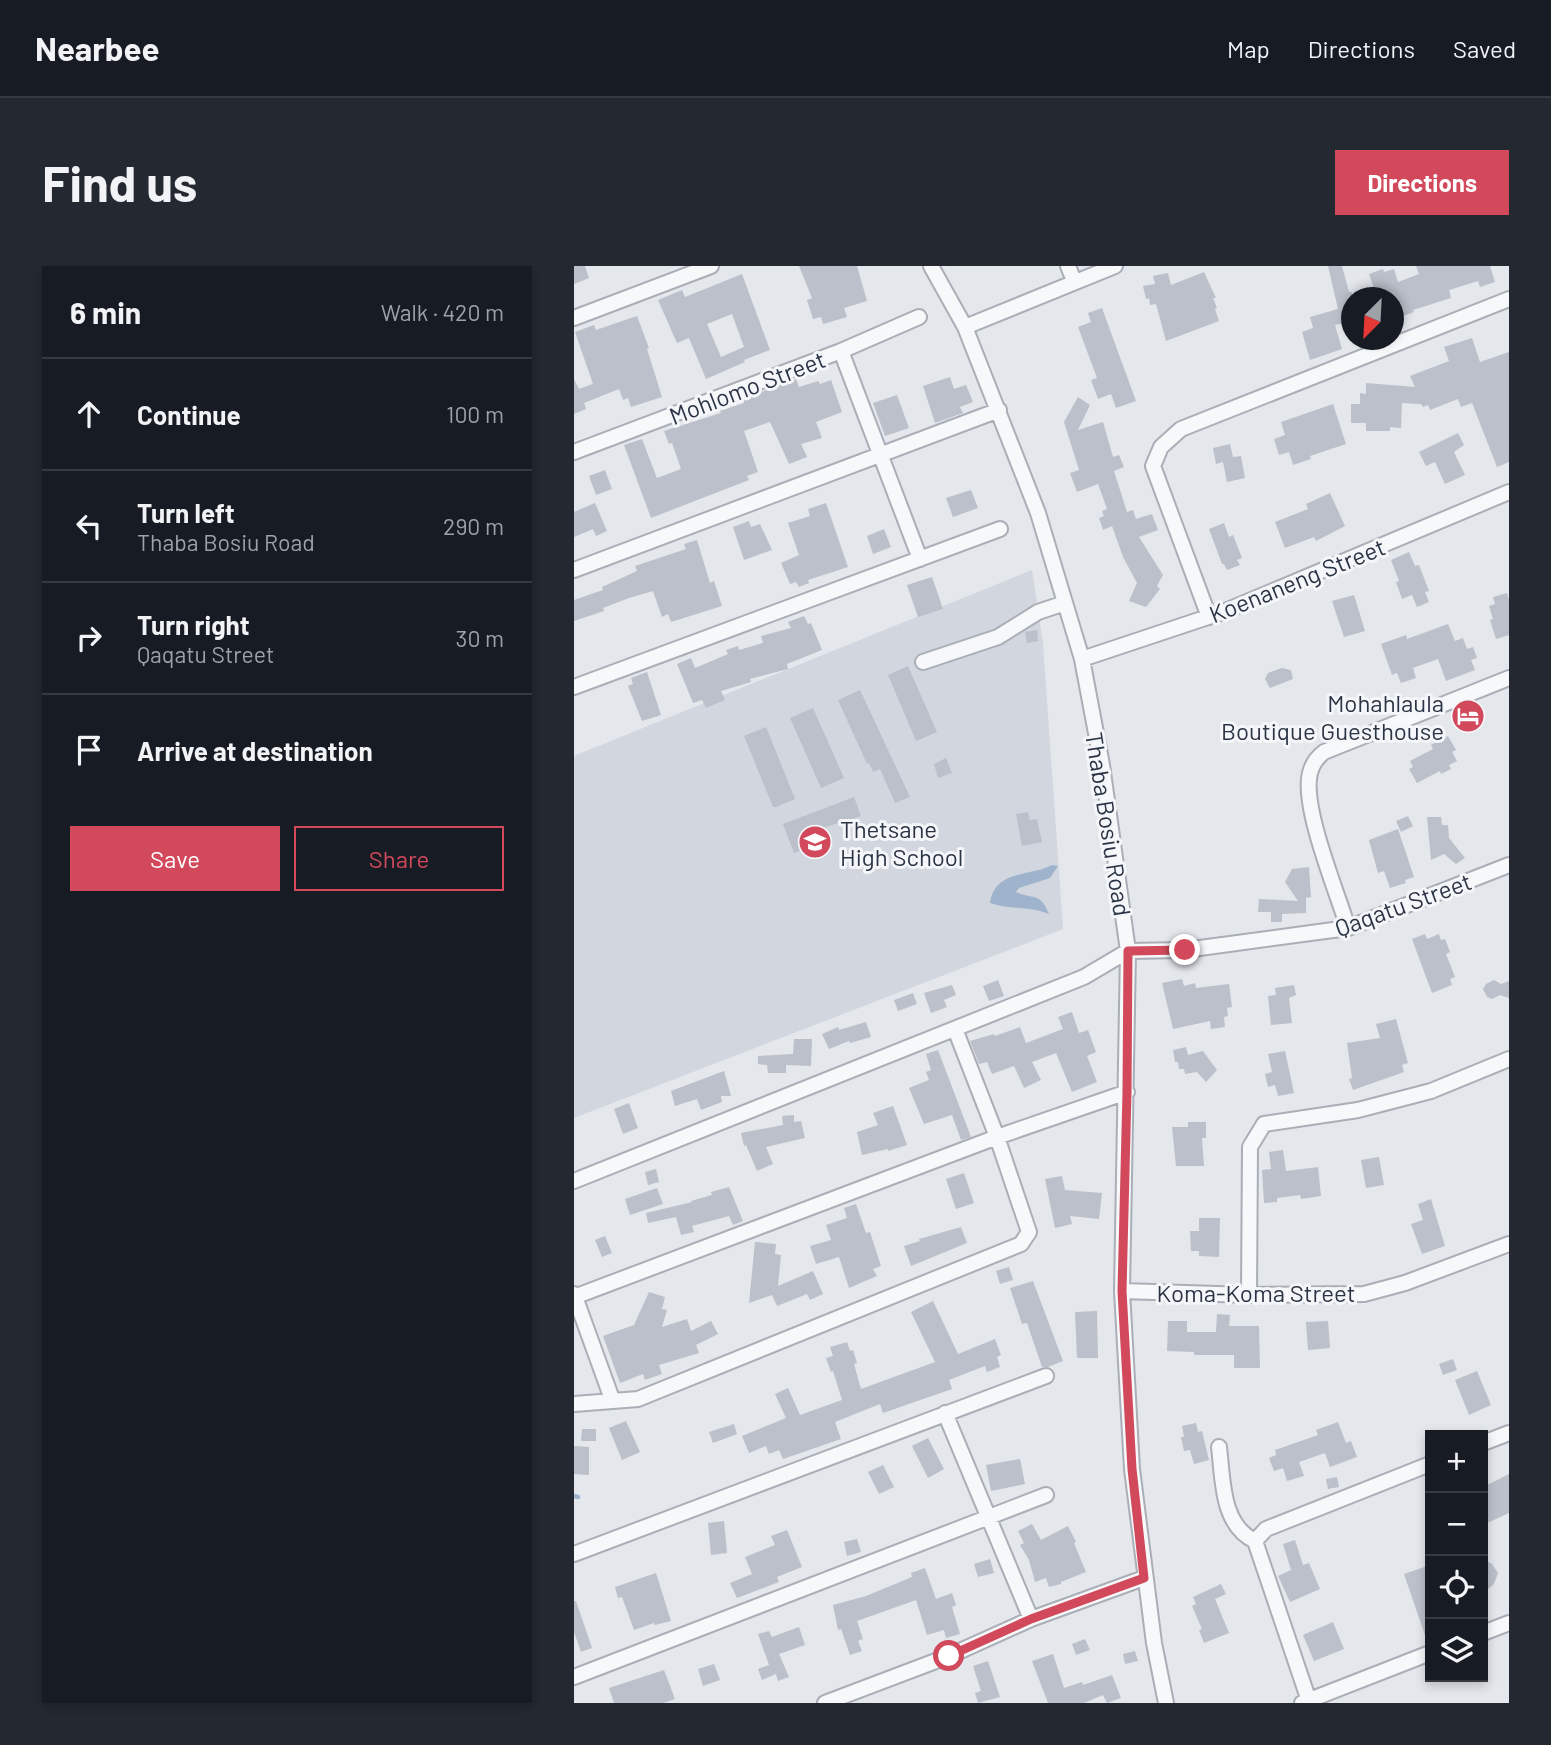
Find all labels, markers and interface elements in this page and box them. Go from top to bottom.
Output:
text: Nearbee [35,28,159,68]
text: Map [1227,34,1270,63]
text: Directions [1308,34,1415,63]
text: Saved [1453,34,1516,63]
button: Directions [1335,150,1509,215]
text: Find us [42,153,197,212]
north arrow [1341,287,1404,350]
text: 6 min [70,294,141,330]
text: Walk · 420 m [381,298,504,326]
street label: Mohlomo Street [665,344,829,430]
icon: ahead [70,395,108,433]
text: Continue [137,399,241,430]
text: 100 m [446,400,504,428]
text: Turn left [137,497,235,528]
icon: left [70,507,108,545]
text: 290 m [443,512,504,540]
text: Thaba Bosiu Road [137,528,315,556]
street label: Koenaneng Street [1205,532,1389,628]
text: Turn right [137,609,250,640]
icon: right [70,619,108,657]
text: 30 m [456,624,504,652]
text: Qaqatu Street [137,640,274,668]
place label: Mohahlaula Boutique Guesthouse [1221,688,1444,745]
hotel icon: Mohahlaula Boutique Guesthouse [1449,697,1487,735]
street label: Thaba Bosiu Road [1080,730,1138,918]
icon: arrive [70,731,108,769]
text: Arrive at destination [137,735,373,766]
place label: Thetsane High School [840,814,963,871]
school or university icon: Thetsane High School [796,823,834,861]
button: Save [70,826,280,891]
button: Share [294,826,504,891]
street label: Qaqatu Street [1331,866,1475,942]
route end [1169,934,1200,965]
street label: Koma-Koma Street [1157,1278,1355,1307]
map controls [1425,1430,1488,1682]
button: + [1425,1430,1488,1493]
button: − [1425,1493,1488,1556]
button: locate [1425,1556,1488,1619]
button: layers [1425,1619,1488,1682]
route start [933,1640,964,1671]

